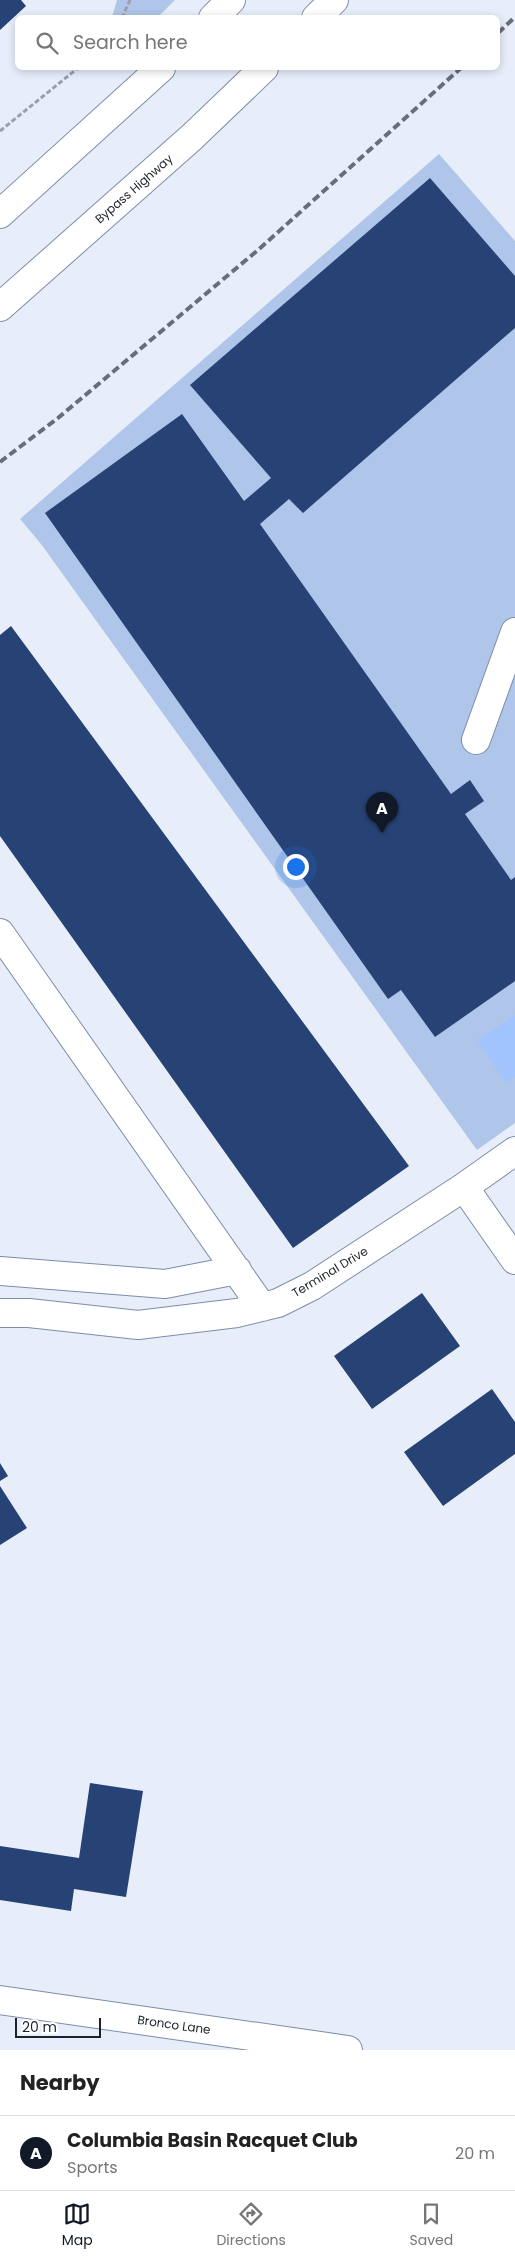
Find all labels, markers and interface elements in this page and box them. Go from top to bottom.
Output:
search box [15,15,500,70]
icon: search [33,29,61,57]
text: Search here [73,29,187,56]
street label: Bypass Highway [91,150,176,227]
pin: A [366,792,398,833]
your location [283,854,309,880]
street label: Terminal Drive [289,1242,371,1301]
street label: Bronco Lane [136,2011,212,2038]
scale bar [15,2015,101,2038]
text: 20 m [22,2017,57,2037]
text: Nearby [20,2068,100,2097]
text: Columbia Basin Racquet Club [67,2127,358,2154]
text: A [30,2142,42,2165]
text: 20 m [455,2142,495,2165]
text: Sports [67,2156,118,2179]
tab: Map [62,2200,93,2251]
tab: Directions [216,2200,286,2251]
tab: Saved [409,2200,453,2251]

